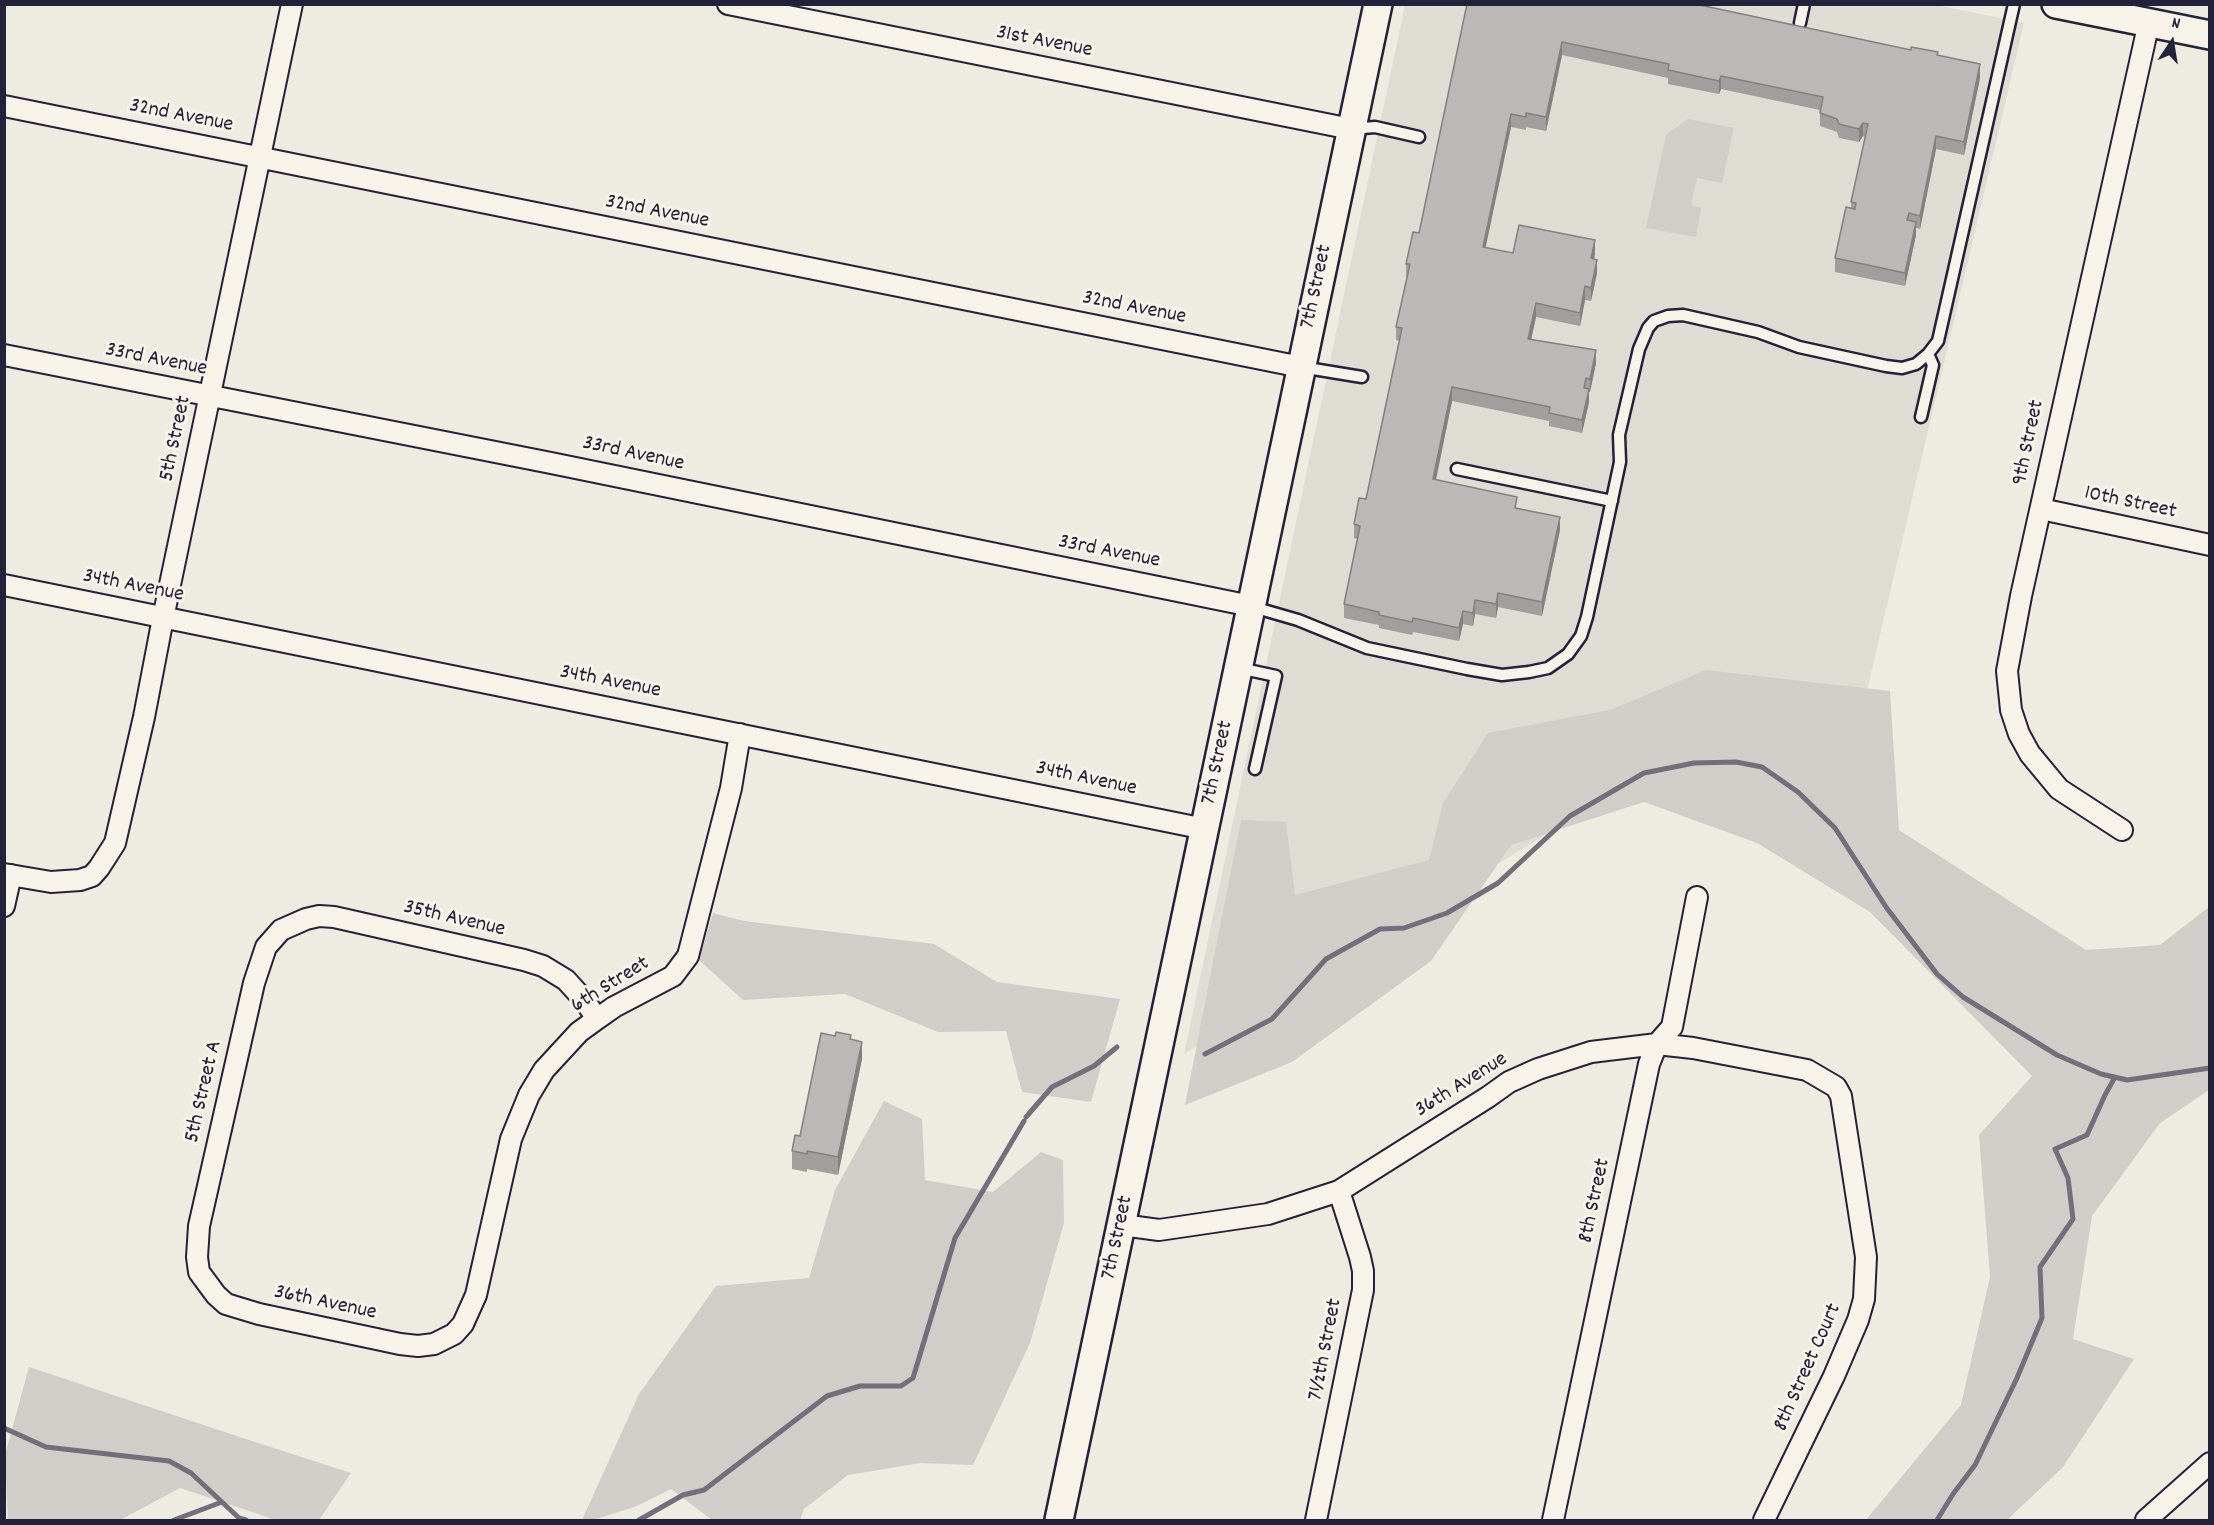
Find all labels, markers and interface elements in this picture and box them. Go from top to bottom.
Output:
north arrow [2142,12,2202,72]
text: N [2170,12,2182,36]
street label: 31st Avenue [994,21,1094,65]
street label: 32nd Avenue [127,94,235,140]
street label: 32nd Avenue [603,190,711,236]
street label: 7th Street [1296,243,1340,331]
street label: 32nd Avenue [1080,286,1188,332]
street label: 33rd Avenue [103,338,209,384]
street label: 5th Street [155,394,199,484]
street label: 9th Street [2008,398,2052,488]
street label: 33rd Avenue [580,431,686,479]
street label: 10th Street [2082,481,2178,527]
street label: 33rd Avenue [1056,530,1162,576]
street label: 34th Avenue [80,564,186,610]
street label: 34th Avenue [557,660,663,706]
street label: 7th Street [1197,719,1241,807]
street label: 34th Avenue [1033,756,1139,804]
street label: 35th Avenue [401,896,507,944]
street label: 6th Street [567,952,655,1020]
street label: 5th Street A [180,1038,230,1146]
street label: 36th Avenue [1411,1047,1513,1125]
street label: 8th Street [1574,1156,1618,1246]
street label: 7th Street [1097,1194,1141,1282]
street label: 36th Avenue [271,1280,379,1328]
street label: 7½th Street [1304,1297,1350,1403]
street label: 8th Street Court [1769,1300,1849,1436]

